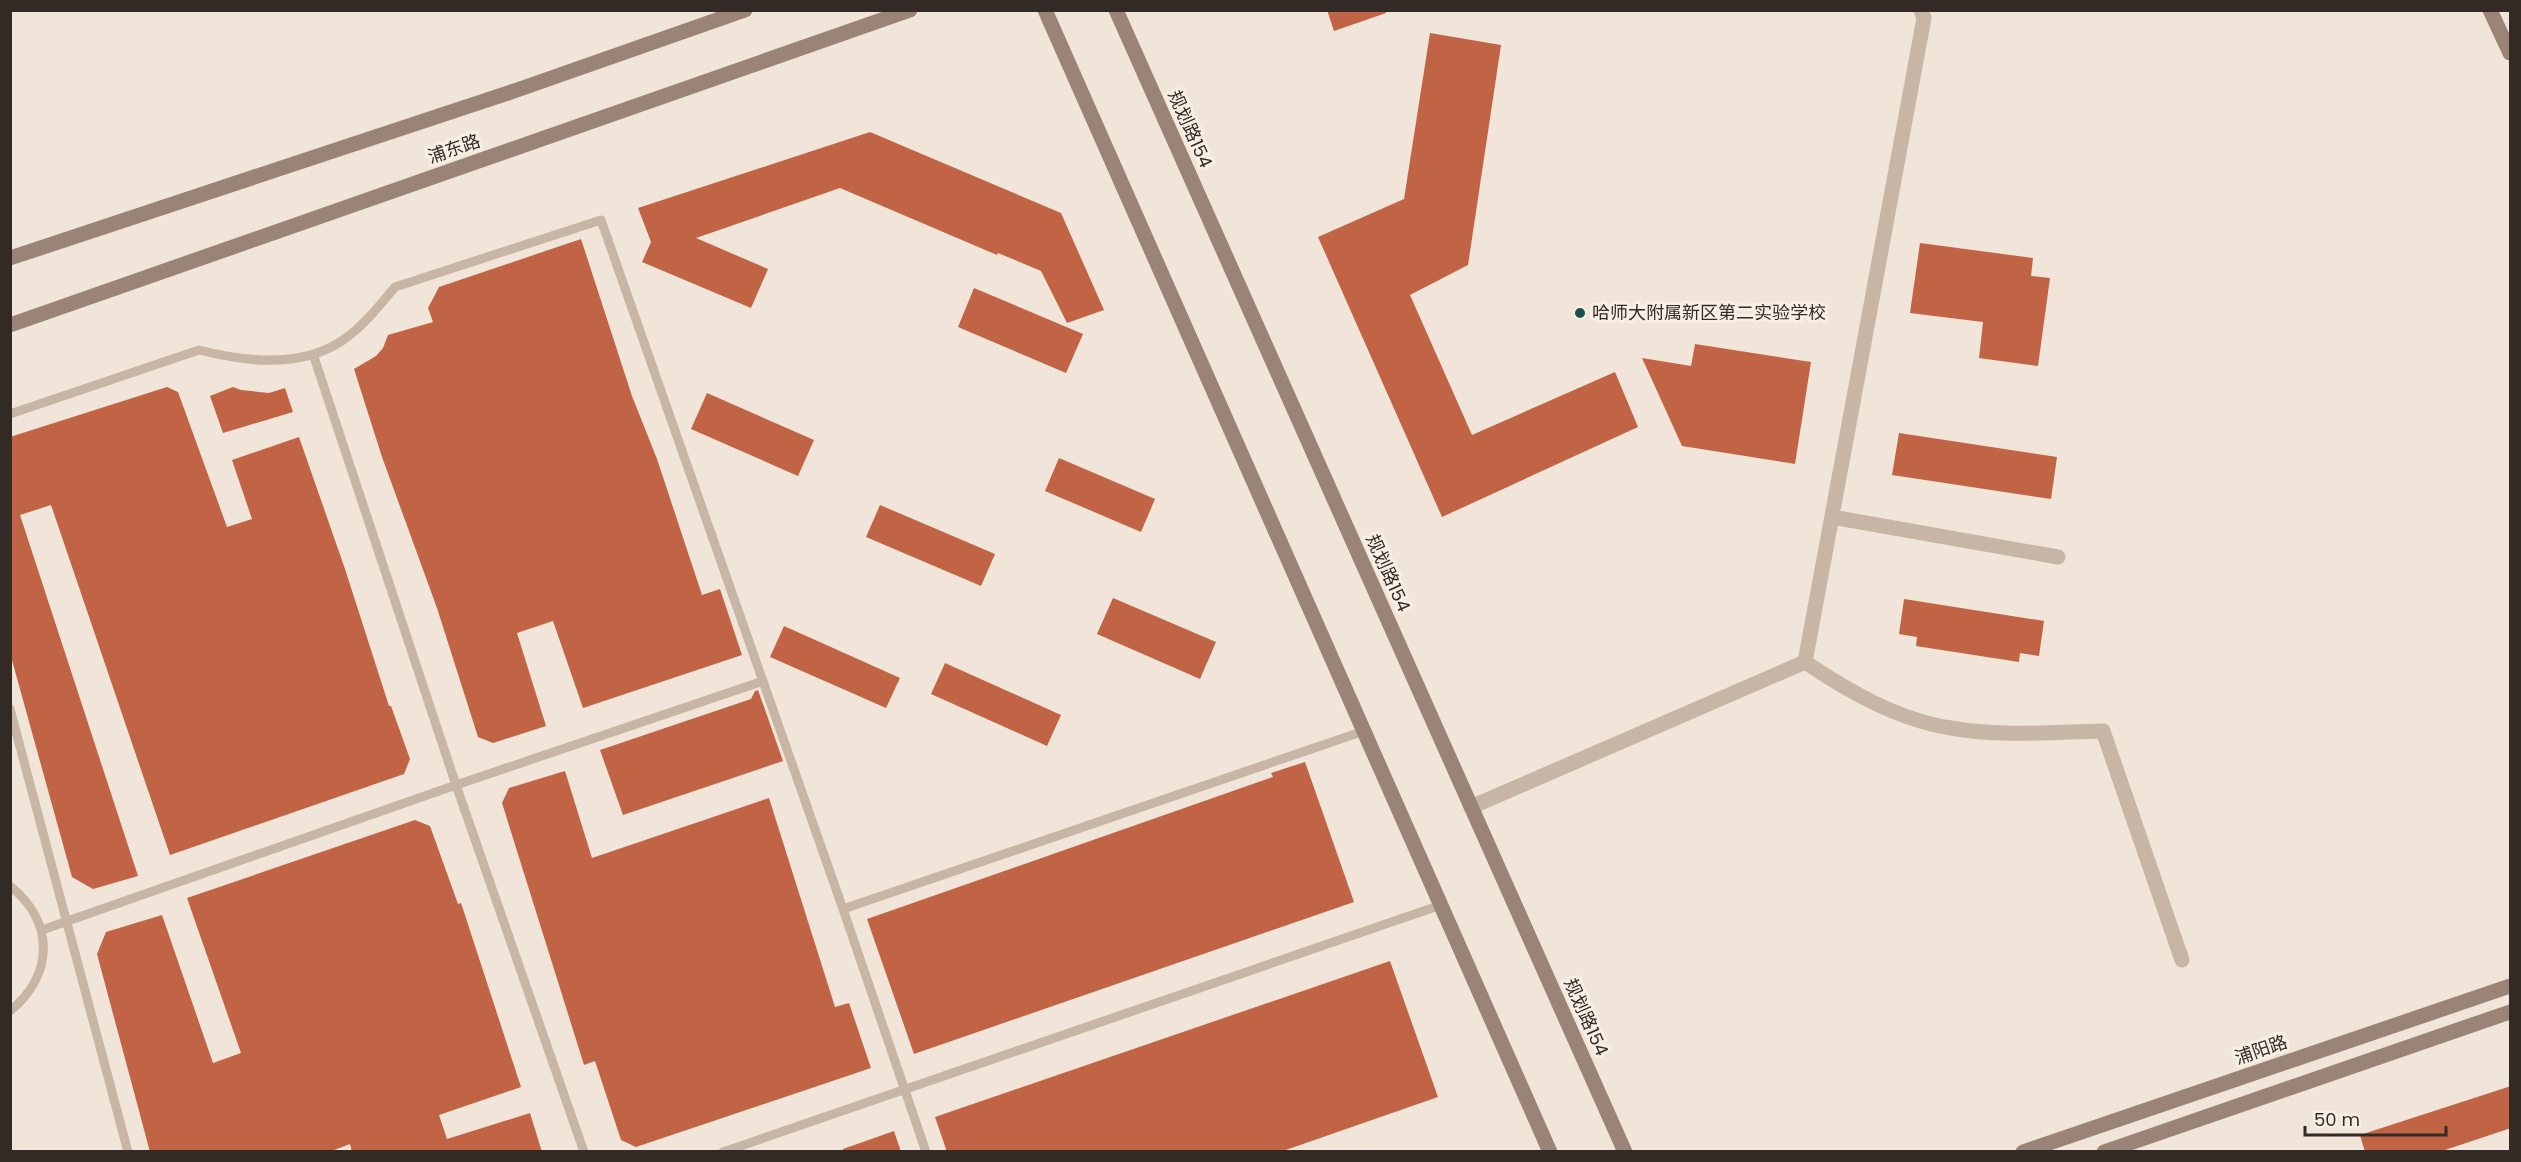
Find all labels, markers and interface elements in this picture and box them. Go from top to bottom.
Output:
street label: 规划路154 [1162,86,1219,172]
street label: 浦东路 [424,128,483,169]
place label: 哈师大附属新区第二实验学校 [1592,300,1826,325]
marker: 哈师大附属新区第二实验学校 [1573,306,1587,320]
street label: 规划路154 [1360,530,1417,616]
street label: 规划路154 [1558,974,1615,1060]
street label: 浦阳路 [2231,1029,2290,1070]
scale bar [2305,1099,2446,1137]
text: 50 m [2314,1107,2360,1132]

